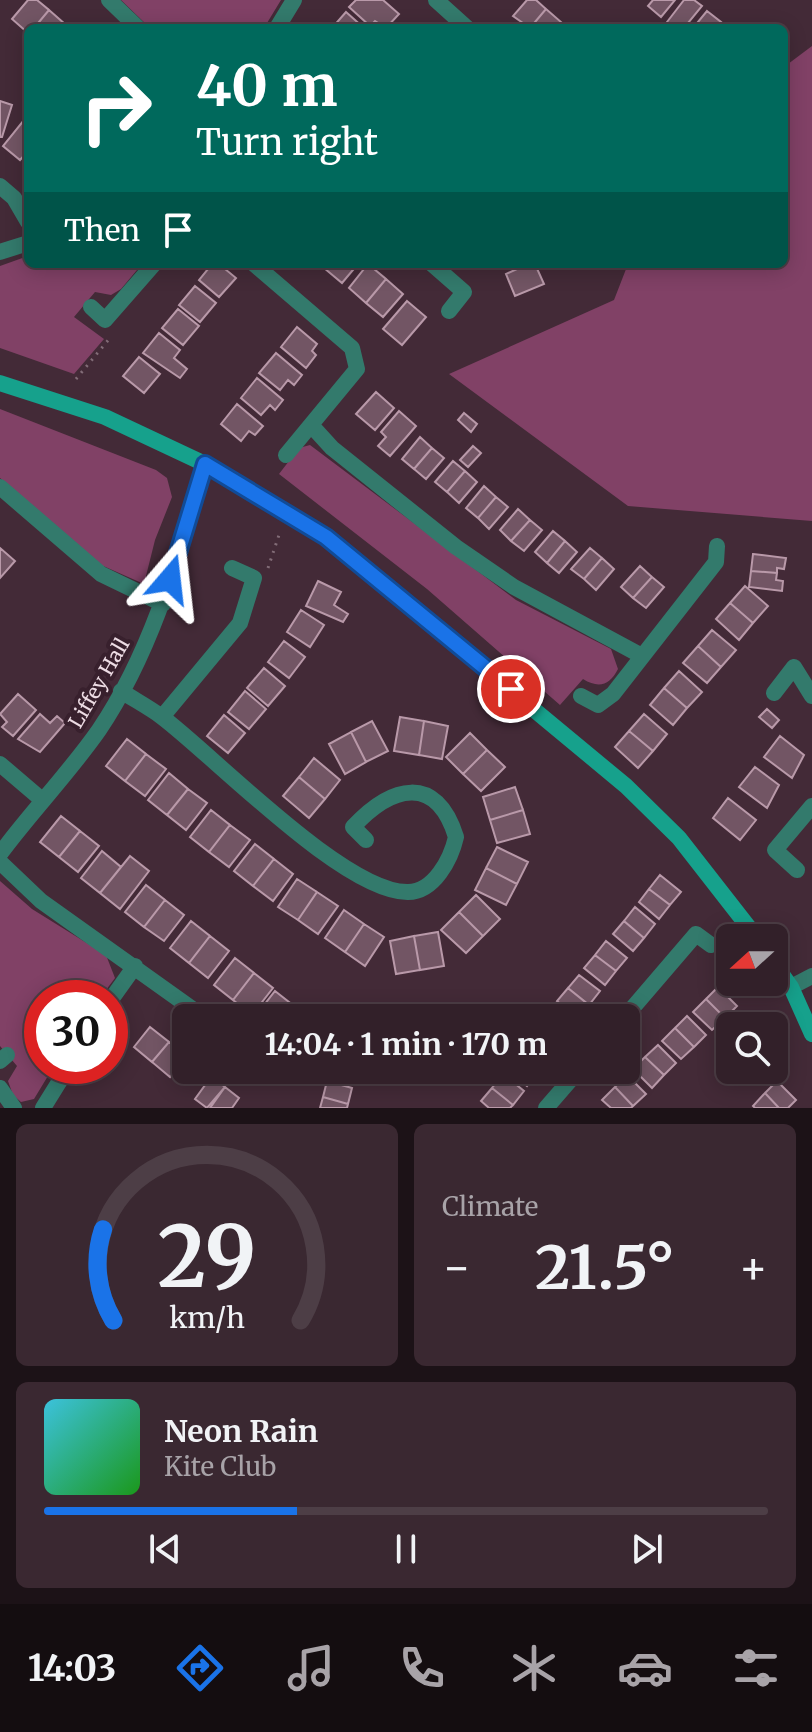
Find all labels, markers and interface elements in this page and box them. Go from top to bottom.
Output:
text: 40 m [196,51,338,121]
icon: right [64,56,168,160]
text: Turn right [196,120,378,165]
icon: arrive [156,208,200,252]
text: Then [64,211,140,249]
position arrow [128,537,212,621]
street label: Liffey Hall [63,633,134,732]
pin [477,655,545,723]
icon: arrive [489,667,533,711]
north arrow [716,924,788,996]
map controls [716,924,788,1084]
speed limit sign: 30 [24,980,128,1084]
button: search [716,1012,788,1084]
text: 14:04 · 1 min · 170 m [264,1025,548,1063]
text: Climate [442,1190,538,1223]
text: 29 [158,1205,256,1310]
text: 21.5° [535,1230,675,1305]
text: − [442,1240,471,1295]
text: + [739,1240,768,1295]
text: km/h [169,1300,245,1336]
text: Neon Rain [164,1412,318,1450]
text: Kite Club [164,1450,276,1483]
icon: previous [143,1527,187,1571]
icon: pause [384,1527,428,1571]
icon: next [625,1527,669,1571]
icon: directions [172,1640,228,1696]
icon: music [283,1640,339,1696]
icon: phone [394,1640,450,1696]
icon: climate [506,1640,562,1696]
icon: car [617,1640,673,1696]
icon: filters [728,1640,784,1696]
text: 14:03 [28,1646,116,1691]

